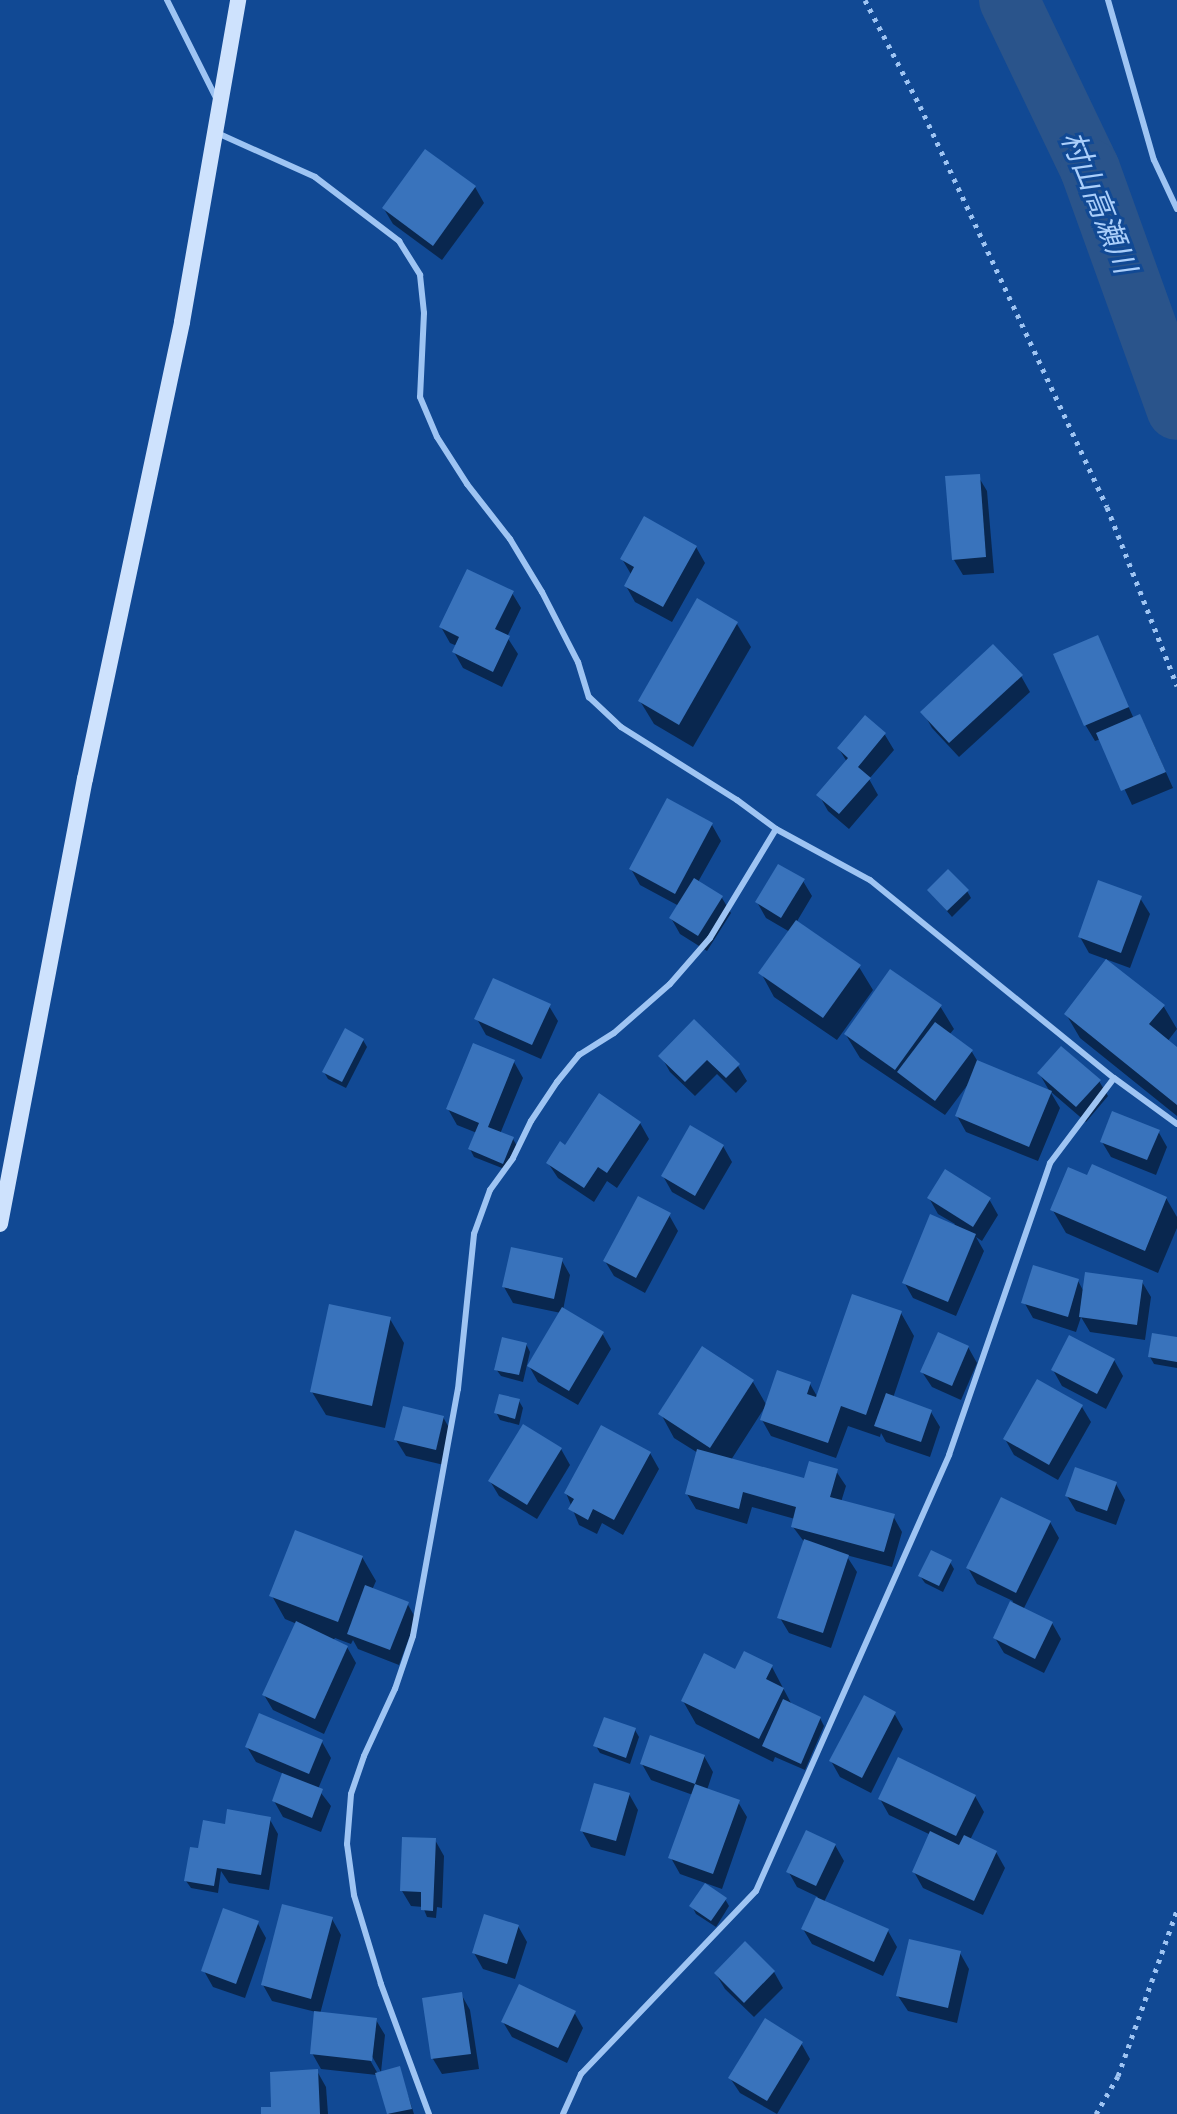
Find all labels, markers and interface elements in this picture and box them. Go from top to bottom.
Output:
water label: 村山高瀬川 [1054,126,1144,278]

